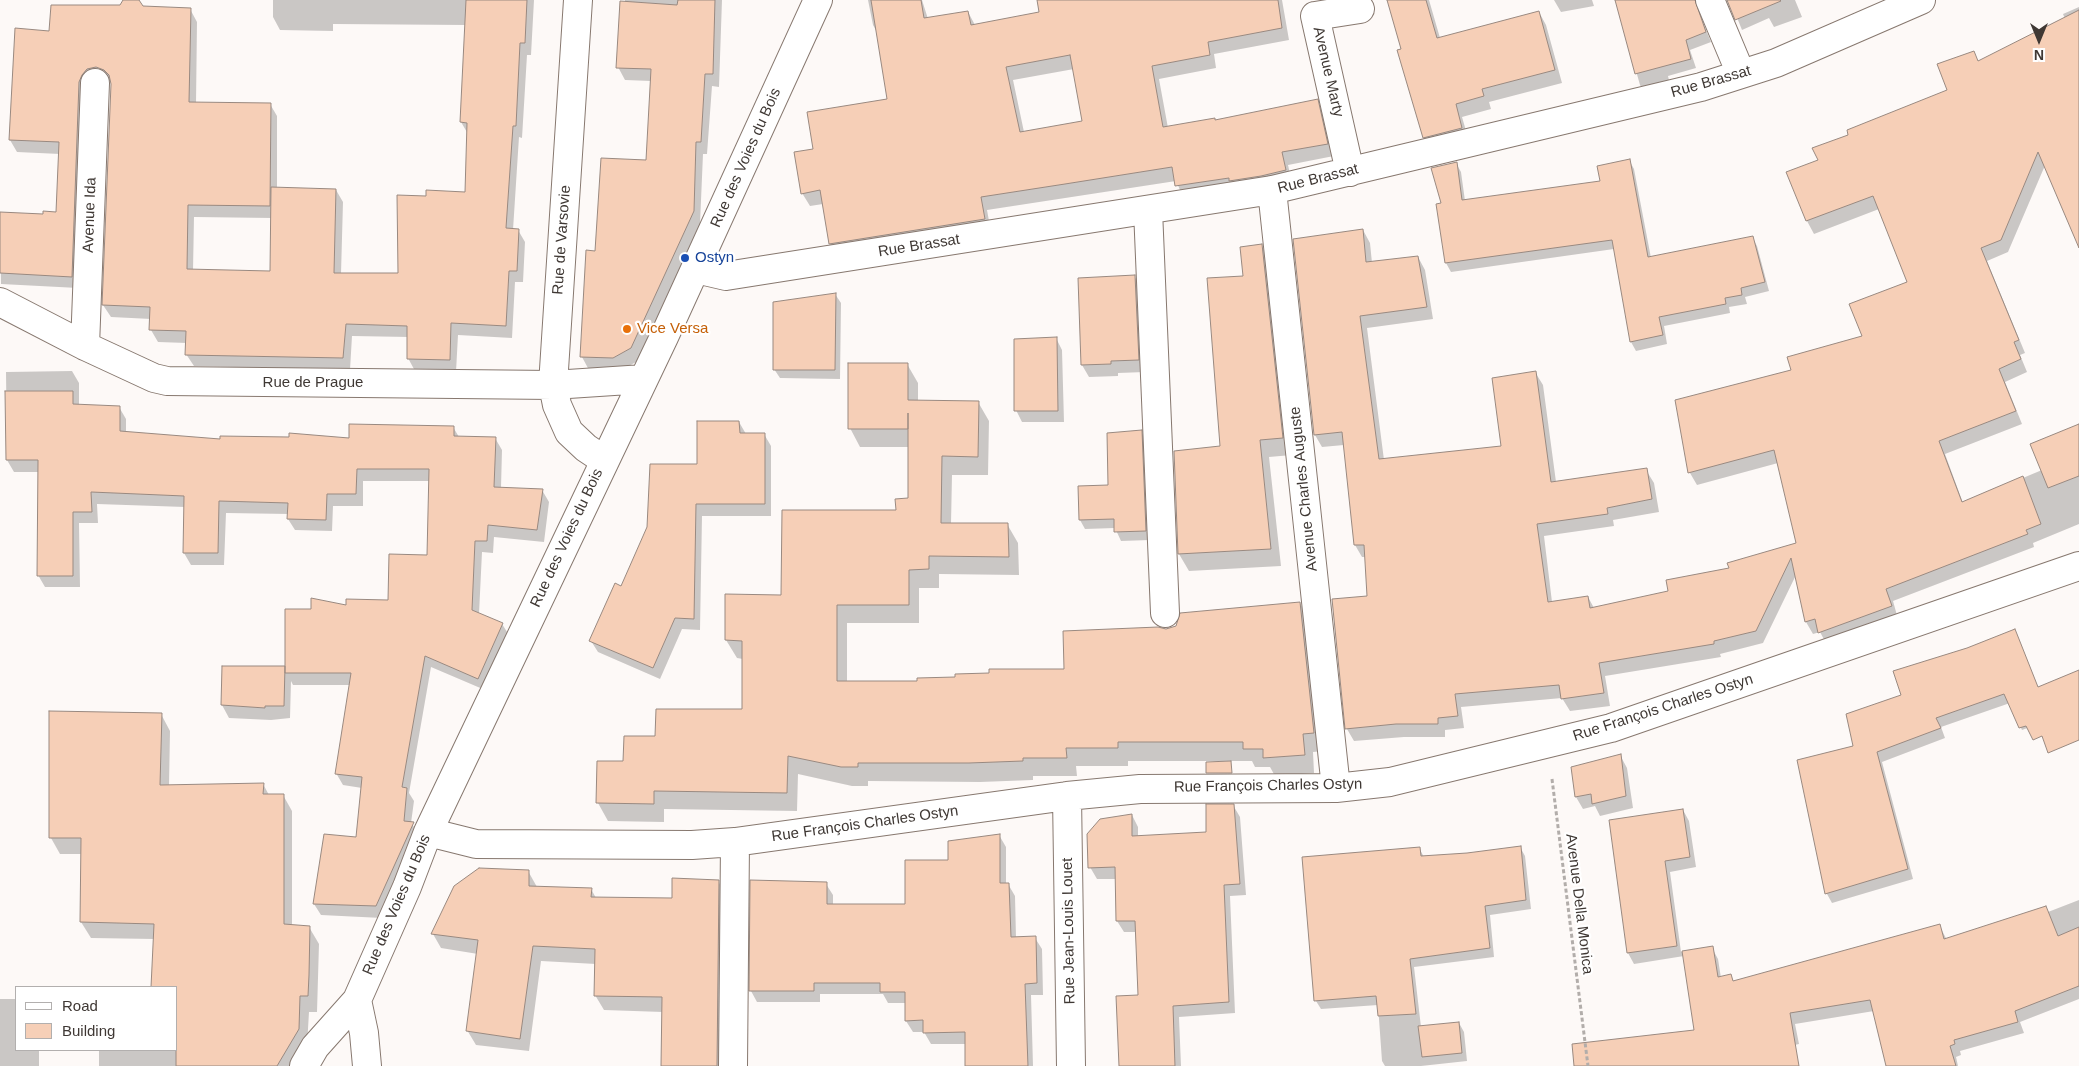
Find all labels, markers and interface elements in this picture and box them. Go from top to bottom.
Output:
north arrow [2014,15,2064,65]
street label: Avenue Marty [1309,25,1347,119]
text: N [2034,47,2044,63]
street label: Rue Brassat [1669,62,1753,102]
street label: Rue des Voies du Bois [707,85,785,231]
street label: Rue Brassat [1276,160,1360,198]
street label: Avenue Ida [80,177,100,253]
street label: Rue de Varsovie [549,185,575,295]
street label: Rue Brassat [877,231,961,261]
place label: Ostyn [695,249,734,267]
marker: Ostyn [679,252,691,264]
place label: Vice Versa [637,320,708,338]
marker: Vice Versa [621,323,633,335]
street label: Rue de Prague [263,374,363,392]
street label: Avenue Charles Auguste [1286,406,1322,572]
street label: Rue des Voies du Bois [527,466,607,610]
street label: Rue François Charles Ostyn [1571,670,1755,746]
street label: Rue François Charles Ostyn [1174,775,1362,797]
street label: Rue François Charles Ostyn [770,802,960,846]
street label: Rue des Voies du Bois [359,832,435,978]
street label: Avenue Della Monica [1561,833,1597,975]
street label: Rue Jean-Louis Louet [1059,857,1079,1005]
legend [15,986,178,1051]
text: Road [62,997,98,1014]
text: Building [62,1022,115,1039]

